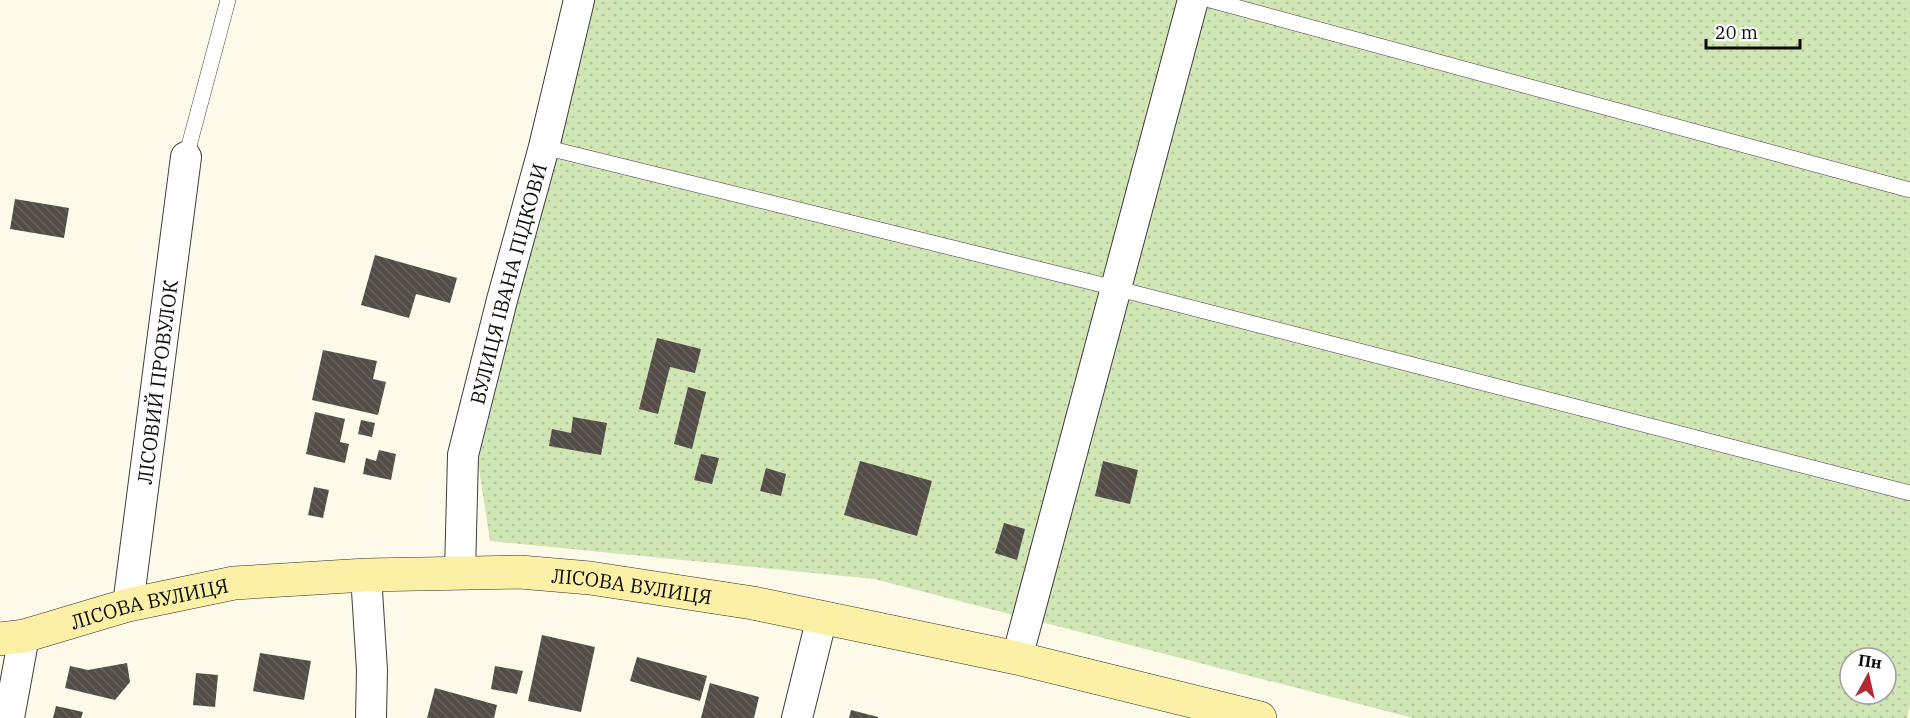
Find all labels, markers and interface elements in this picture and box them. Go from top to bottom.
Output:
scale bar [1706,12,1800,50]
text: 20 m [1715,21,1758,44]
street label: ВУЛИЦЯ ІВАНА ПІДКОВИ [463,160,552,407]
street label: ЛІСОВИЙ ПРОВУЛОК [130,278,184,486]
street label: ЛІСОВА ВУЛИЦЯ [551,561,714,610]
street label: ЛІСОВА ВУЛИЦЯ [67,571,231,635]
north arrow [1838,646,1898,706]
text: Пн [1857,650,1883,673]

